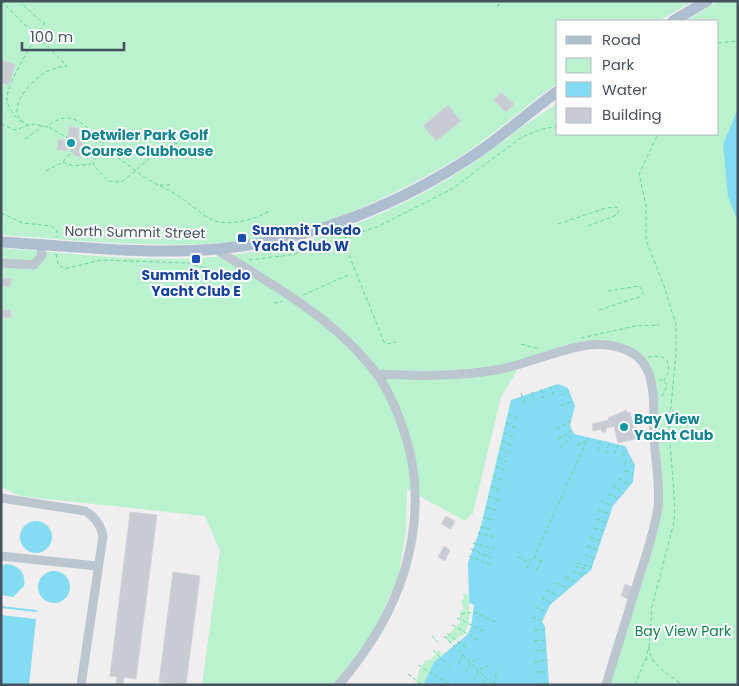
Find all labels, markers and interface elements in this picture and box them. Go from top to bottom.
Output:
scale bar [22,20,125,52]
legend [556,20,719,135]
text: 100 m [30,26,73,47]
text: Road [602,29,641,50]
text: Park [602,54,634,75]
text: Water [602,79,648,100]
text: Building [602,104,662,125]
place label: Detwiler Park Golf Course Clubhouse [81,125,214,161]
marker: Detwiler Park Golf Course Clubhouse [65,137,77,149]
place label: Summit Toledo Yacht Club W [252,220,361,256]
street label: North Summit Street [64,221,206,243]
marker: Summit Toledo Yacht Club W [236,232,248,244]
marker: Summit Toledo Yacht Club E [190,253,202,265]
place label: Summit Toledo Yacht Club E [142,265,251,301]
place label: Bay View Yacht Club [634,409,714,445]
marker: Bay View Yacht Club [618,421,630,433]
park label: Bay View Park [635,621,732,641]

